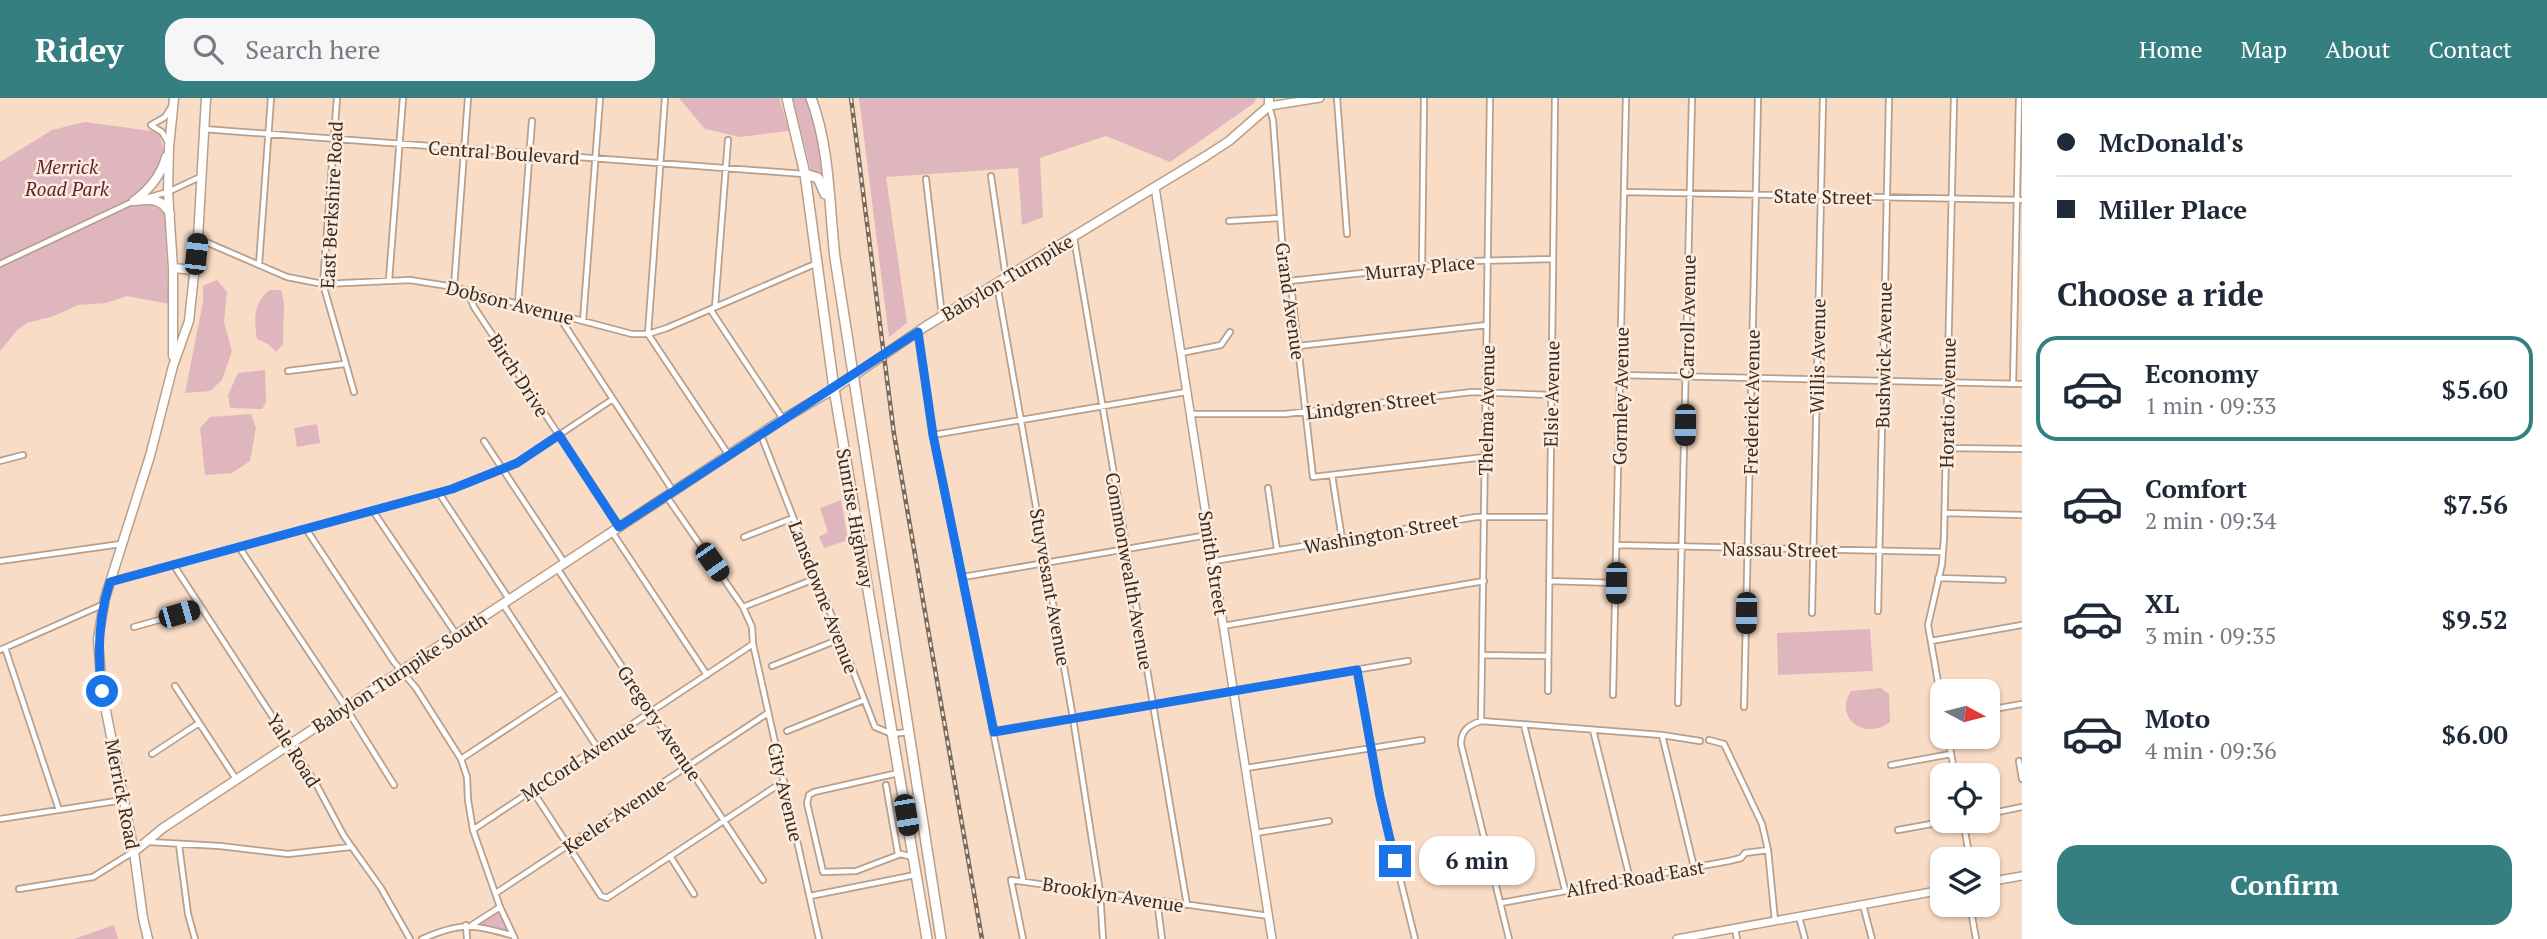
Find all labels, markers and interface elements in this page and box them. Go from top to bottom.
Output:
search box [165,18,655,81]
text: Ridey [35,28,123,71]
icon: search [189,30,227,68]
text: Search here [245,32,381,66]
text: Home [2139,33,2203,65]
text: Map [2241,33,2287,65]
text: About [2325,33,2391,65]
text: Contact [2429,33,2512,65]
street label: East Berkshire Road [314,120,348,289]
text: McDonald's [2099,125,2243,159]
street label: Central Boulevard [427,134,581,170]
park label: Merrick Road Park [24,154,110,201]
street label: State Street [1773,183,1873,209]
text: Miller Place [2099,192,2247,226]
street label: Babylon Turnpike [937,228,1077,326]
car [184,232,209,276]
street label: Grand Avenue [1270,241,1312,361]
street label: Murray Place [1364,249,1476,285]
street label: Carroll Avenue [1673,254,1701,380]
text: Choose a ride [2057,273,2264,315]
street label: Dobson Avenue [444,274,576,330]
street label: Bushwick Avenue [1869,281,1897,429]
street label: Willis Avenue [1803,298,1831,414]
street label: Gormley Avenue [1606,327,1634,465]
street label: Birch Drive [483,329,555,421]
street label: Frederick Avenue [1737,329,1765,475]
street label: Horatio Avenue [1933,337,1961,469]
street label: Elsie Avenue [1538,340,1564,448]
street label: Thelma Avenue [1472,344,1500,476]
text: Economy [2145,356,2258,390]
icon: car [2061,357,2124,420]
text: $5.60 [2442,372,2508,406]
street label: Lindgren Street [1304,384,1438,424]
text: 1 min · 09:33 [2145,390,2277,421]
car [1675,404,1696,446]
street label: Sunrise Highway [831,446,881,590]
street label: Commonwealth Avenue [1100,470,1160,672]
text: Comfort [2145,471,2247,505]
icon: car [2061,472,2124,535]
text: $7.56 [2443,487,2508,521]
text: 2 min · 09:34 [2145,505,2277,536]
street label: Stuyvesant Avenue [1025,506,1077,668]
street label: Washington Street [1302,507,1460,559]
street label: Smith Street [1193,509,1235,617]
street label: Lansdowne Avenue [783,517,865,677]
street label: Nassau Street [1722,535,1838,563]
car [692,539,733,585]
car [1606,562,1627,604]
text: XL [2145,586,2179,620]
icon: car [2061,587,2124,650]
car [1736,592,1757,634]
car [156,598,203,630]
text: $9.52 [2442,602,2508,636]
street label: Babylon Turnpike South [307,606,491,738]
text: 3 min · 09:35 [2145,620,2277,651]
street label: Gregory Avenue [612,660,708,786]
route start [86,675,118,707]
north arrow [1930,679,2000,749]
map controls [1930,679,2000,917]
text: Moto [2145,701,2210,735]
icon: car [2061,702,2124,765]
street label: Yale Road [262,708,327,792]
street label: McCord Avenue [516,714,640,806]
text: $6.00 [2442,717,2508,751]
text: 4 min · 09:36 [2145,735,2277,766]
street label: Merrick Road [100,737,146,852]
street label: City Avenue [762,740,810,844]
button: locate [1930,763,2000,833]
street label: Keeler Avenue [557,771,671,859]
car [893,792,920,838]
callout: 6 min [1420,836,1535,886]
route end [1379,845,1411,877]
text: 6 min [1446,845,1508,876]
button: Confirm [2057,845,2512,925]
button: layers [1930,847,2000,917]
street label: Alfred Road East [1564,854,1706,902]
street label: Brooklyn Avenue [1040,870,1186,918]

